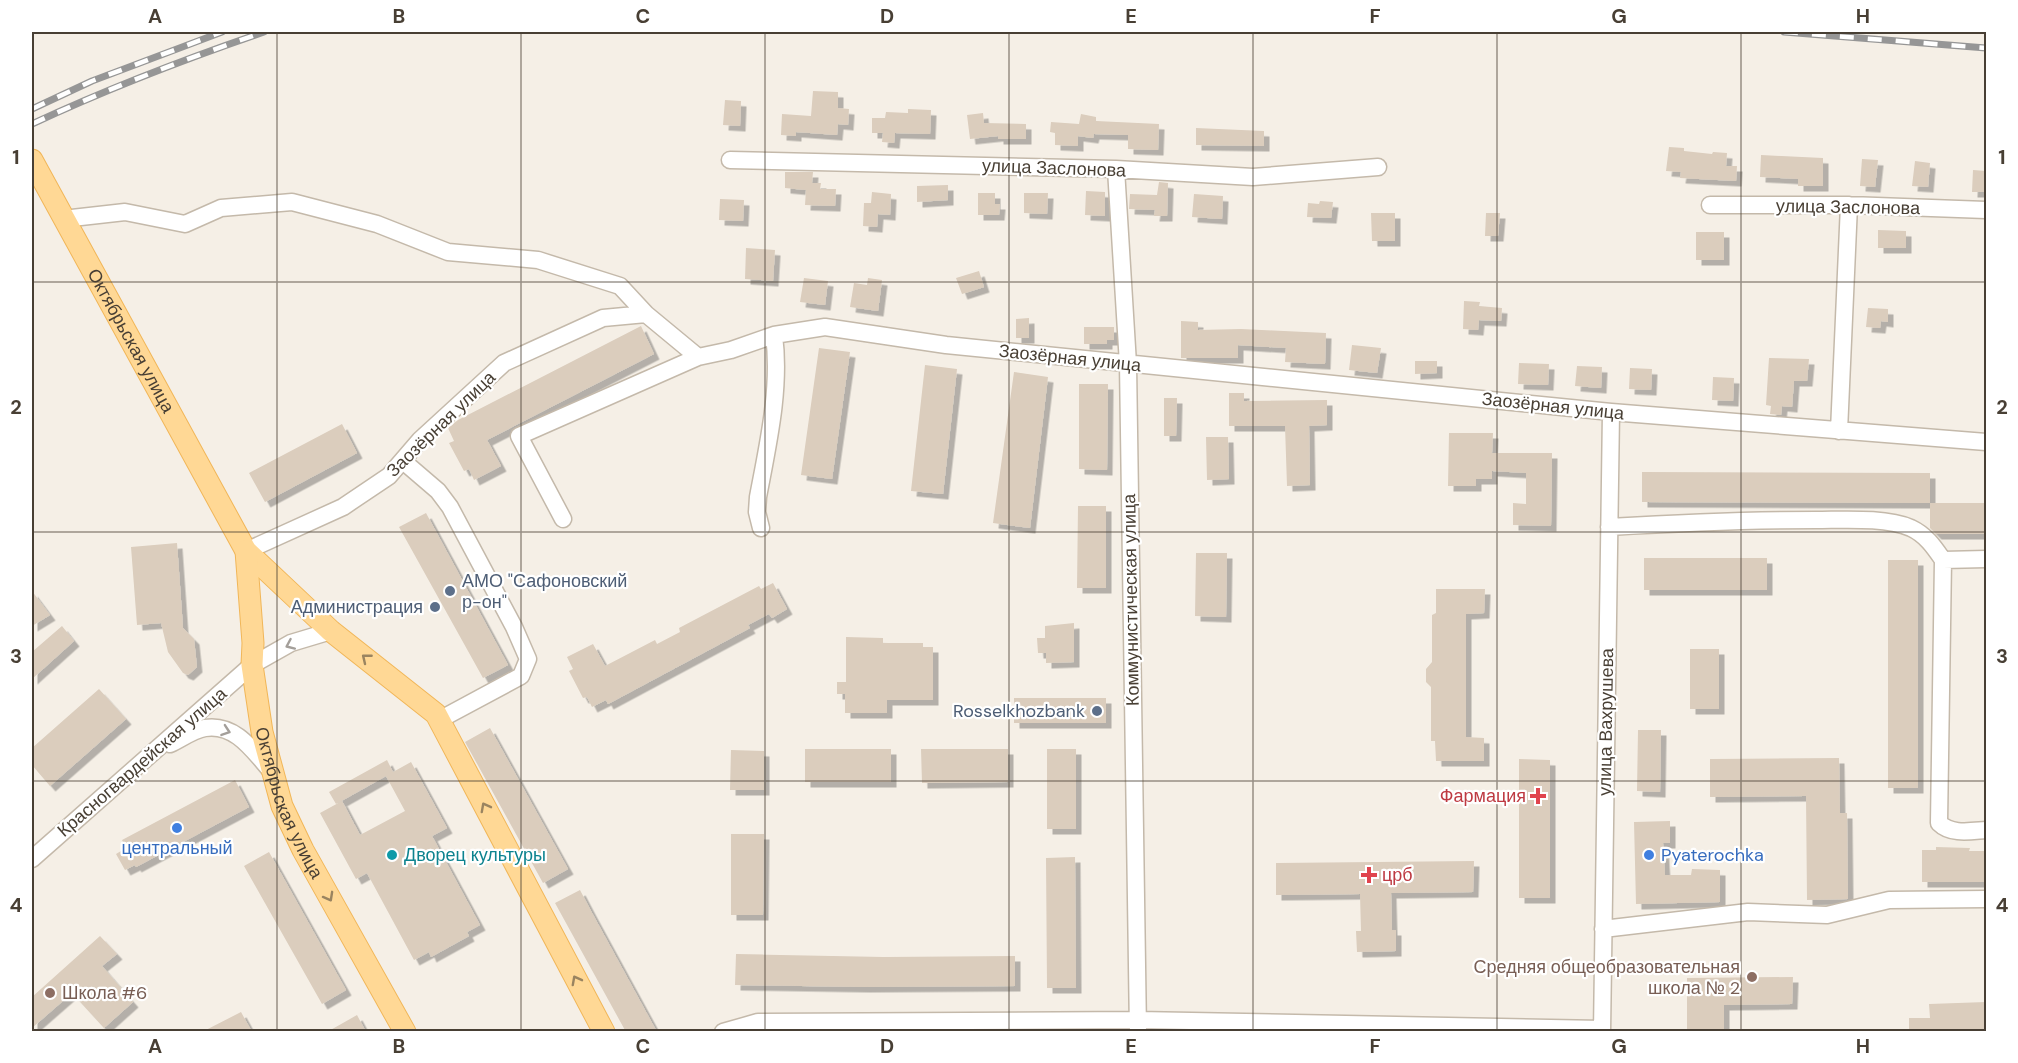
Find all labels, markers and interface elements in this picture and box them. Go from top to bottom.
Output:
text: A [148,3,162,29]
text: B [393,3,405,29]
text: C [636,3,650,29]
text: D [880,3,894,29]
text: E [1125,3,1137,29]
text: F [1369,3,1381,29]
text: G [1611,3,1627,29]
text: H [1856,3,1870,29]
text: 1 [12,144,20,170]
text: 1 [1998,144,2006,170]
street label: улица Заслонова [982,153,1127,183]
street label: улица Заслонова [1776,194,1921,220]
street label: Октябрьская улица [82,264,181,418]
street label: Заозёрная улица [998,339,1143,378]
street label: Заозёрная улица [381,365,501,482]
street label: Заозёрная улица [1481,387,1626,426]
text: 2 [10,394,22,420]
text: 2 [1996,394,2008,420]
street label: Коммунистическая улица [1117,493,1145,706]
place label: АМО "Сафоновский р-он" [462,569,627,614]
marker: АМО "Сафоновский р-он" [443,584,457,598]
place label: Администрация [291,595,423,619]
marker: Администрация [428,600,442,614]
one-way arrow [285,637,296,649]
text: 3 [10,643,22,669]
text: 3 [1996,643,2008,669]
street label: улица Вахрушева [1593,647,1619,796]
one-way arrow [362,654,373,665]
street label: Красногвардейская улица [52,681,232,842]
place label: Rosselkhozbank [953,699,1085,723]
marker: Rosselkhozbank [1090,704,1104,718]
one-way arrow [221,724,231,736]
street label: Октябрьская улица [249,724,329,884]
place label: Фармация [1440,784,1526,808]
marker: Фармация [1531,789,1545,803]
one-way arrow [481,803,492,814]
marker: центральный [170,821,184,835]
place label: центральный [121,836,233,860]
place label: Дворец культуры [404,843,546,867]
place label: Pyaterochka [1661,843,1764,867]
marker: Дворец культуры [385,848,399,862]
marker: Pyaterochka [1642,848,1656,862]
place label: црб [1382,863,1413,887]
marker: црб [1360,866,1378,884]
one-way arrow [322,891,333,901]
text: 4 [10,892,23,918]
text: 4 [1996,892,2009,918]
place label: Средняя общеобразовательная школа № 2 [1474,955,1740,1000]
marker: Средняя общеобразовательная школа № 2 [1745,970,1759,984]
one-way arrow [572,976,583,986]
place label: Школа #6 [62,981,147,1005]
marker: Школа #6 [43,986,57,1000]
text: A [148,1033,162,1059]
text: B [393,1033,405,1059]
text: C [636,1033,650,1059]
text: D [880,1033,894,1059]
text: E [1125,1033,1137,1059]
text: F [1369,1033,1381,1059]
text: G [1611,1033,1627,1059]
text: H [1856,1033,1870,1059]

